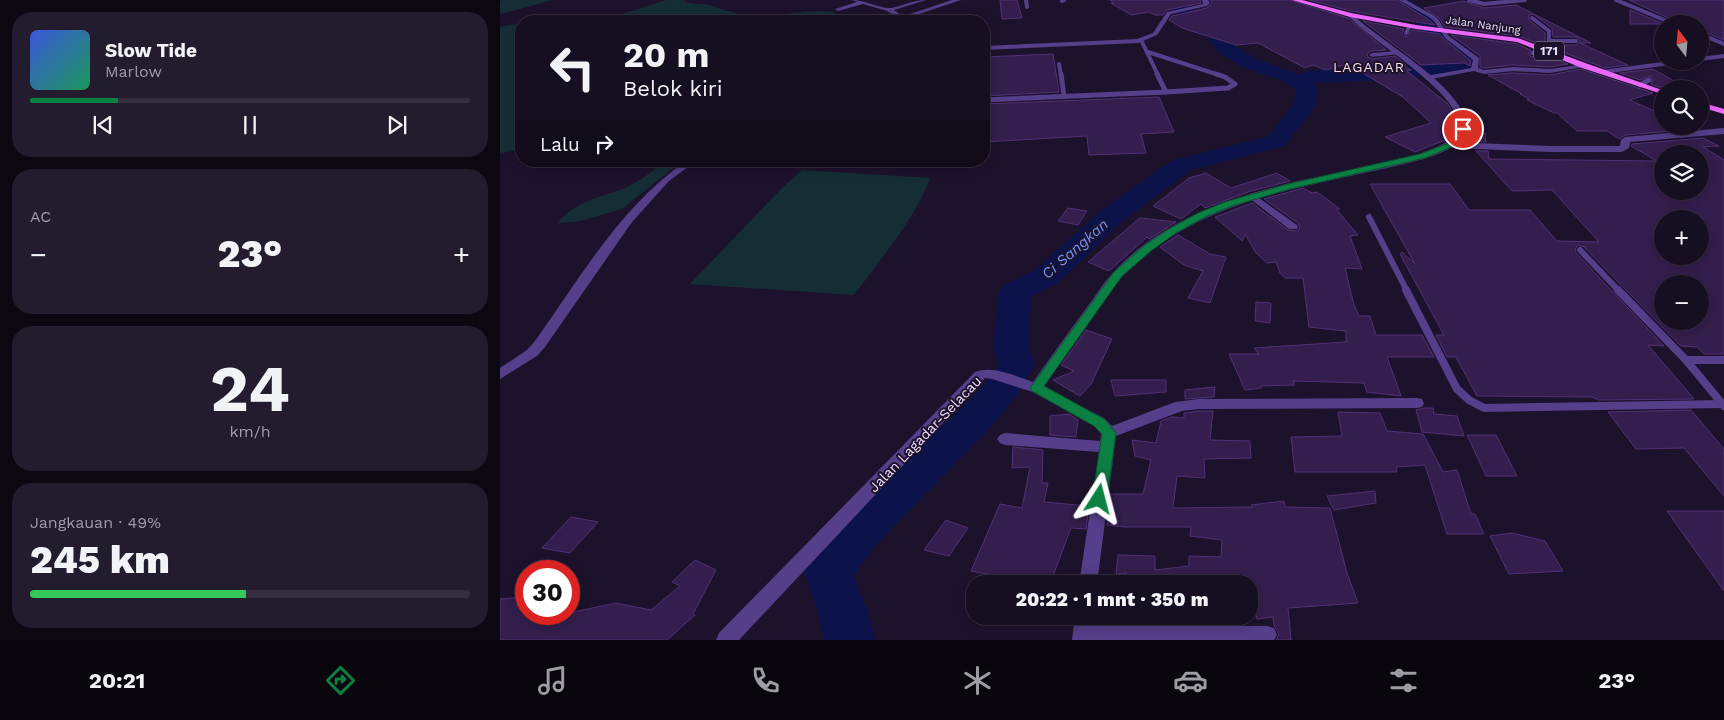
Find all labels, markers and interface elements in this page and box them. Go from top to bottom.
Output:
street label: Jalan Nanjung [1445,13,1522,37]
north arrow [1654,15,1709,70]
map controls [1654,15,1709,330]
text: 20 m [623,34,709,76]
icon: left [540,35,605,100]
text: Slow Tide [105,39,197,62]
road number: 171 [1534,41,1564,60]
district label: LAGADAR [1333,59,1405,75]
text: Marlow [105,62,162,81]
text: Belok kiri [623,76,723,101]
button: search [1654,80,1709,135]
pin [1442,108,1484,150]
icon: previous [89,111,117,139]
icon: pause [236,111,264,139]
icon: next [383,111,411,139]
icon: arrive [1449,115,1477,143]
icon: right [590,130,618,158]
text: Lalu [540,133,580,156]
button: layers [1654,145,1709,200]
text: AC [30,207,51,226]
button: + [1654,210,1709,265]
water label: Ci Sangkan [1038,215,1112,283]
text: 23° [218,232,282,276]
text: − [30,238,47,271]
text: + [453,238,470,271]
button: − [1654,275,1709,330]
text: 24 [210,351,290,427]
street label: Jalan Lagadar-Selacau [865,373,985,495]
text: km/h [229,422,271,441]
position arrow [1072,472,1124,524]
text: Jangkauan · 49% [30,513,161,532]
text: 245 km [30,538,170,582]
speed limit sign: 30 [515,560,580,625]
text: 20:22 · 1 mnt · 350 m [1016,588,1208,611]
icon: directions [323,663,358,698]
icon: music [535,663,570,698]
icon: phone [748,663,783,698]
icon: climate [960,663,995,698]
icon: car [1173,663,1208,698]
icon: filters [1386,663,1421,698]
text: 20:21 [89,668,145,693]
text: 23° [1598,668,1635,693]

